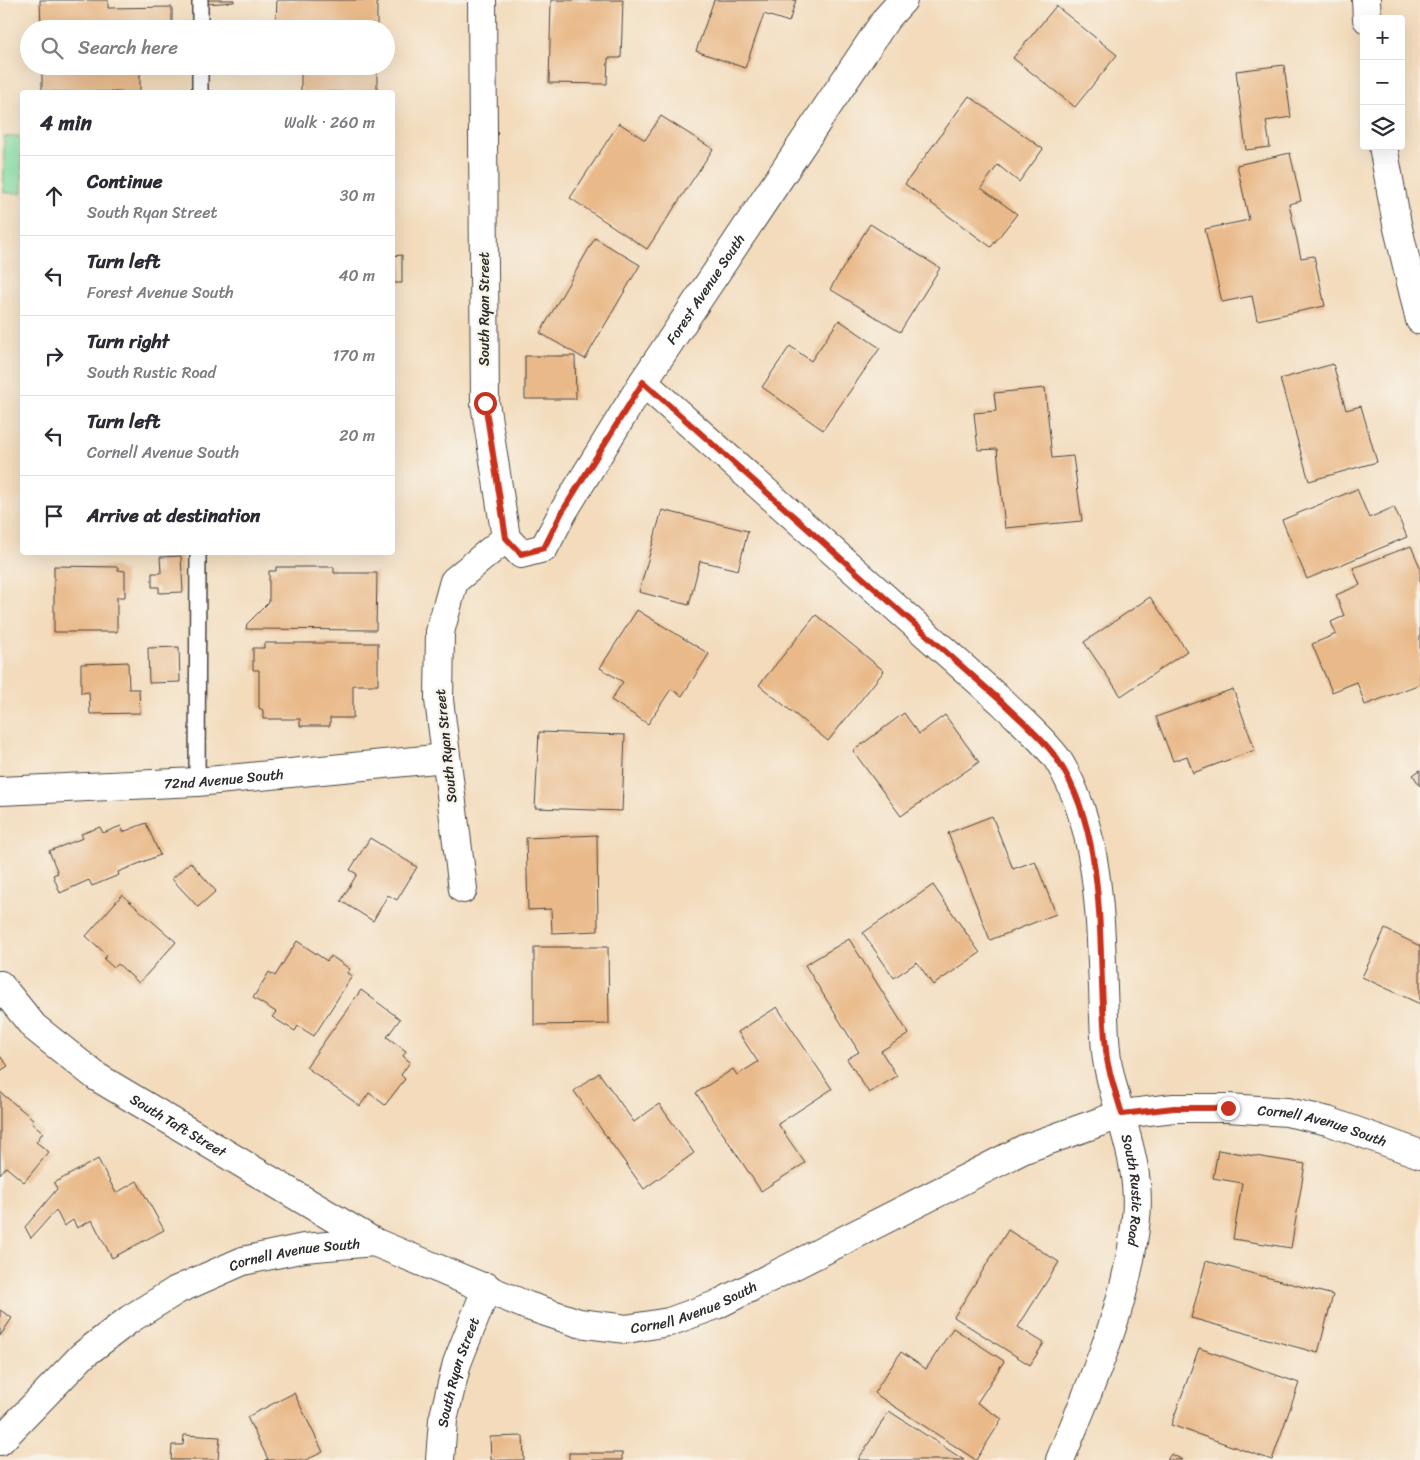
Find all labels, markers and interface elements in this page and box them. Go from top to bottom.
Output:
map controls [1360,15,1405,150]
button: + [1360,15,1405,60]
search box [20,20,395,75]
text: Search here [78,31,178,64]
icon: search [38,34,66,62]
button: − [1360,60,1405,105]
text: 4 min [40,104,92,142]
button: layers [1360,105,1405,150]
text: Walk · 260 m [284,108,375,137]
text: Continue [87,165,163,198]
text: 30 m [340,181,375,210]
icon: ahead [40,182,68,210]
text: South Ryan Street [87,198,218,227]
street label: Forest Avenue South [659,229,751,349]
text: Turn left [87,245,160,278]
street label: South Ryan Street [472,252,497,366]
text: 40 m [338,261,375,290]
icon: left [40,262,68,290]
text: Forest Avenue South [87,278,234,307]
text: Turn right [87,325,169,358]
text: 170 m [332,341,375,370]
icon: right [40,342,68,370]
text: South Rustic Road [87,358,216,387]
route start [474,392,497,415]
text: Turn left [87,405,160,438]
text: 20 m [339,421,375,450]
icon: left [40,422,68,450]
text: Cornell Avenue South [87,438,239,467]
text: Arrive at destination [87,499,260,532]
icon: arrive [40,502,68,530]
street label: South Ryan Street [428,688,464,804]
street label: 72nd Avenue South [163,761,285,796]
street label: South Taft Street [125,1087,232,1165]
route end [1217,1097,1240,1120]
street label: Cornell Avenue South [1257,1098,1390,1154]
street label: South Rustic Road [1114,1131,1149,1249]
street label: Cornell Avenue South [225,1231,361,1278]
street label: Cornell Avenue South [629,1274,761,1341]
street label: South Ryan Street [430,1313,486,1428]

